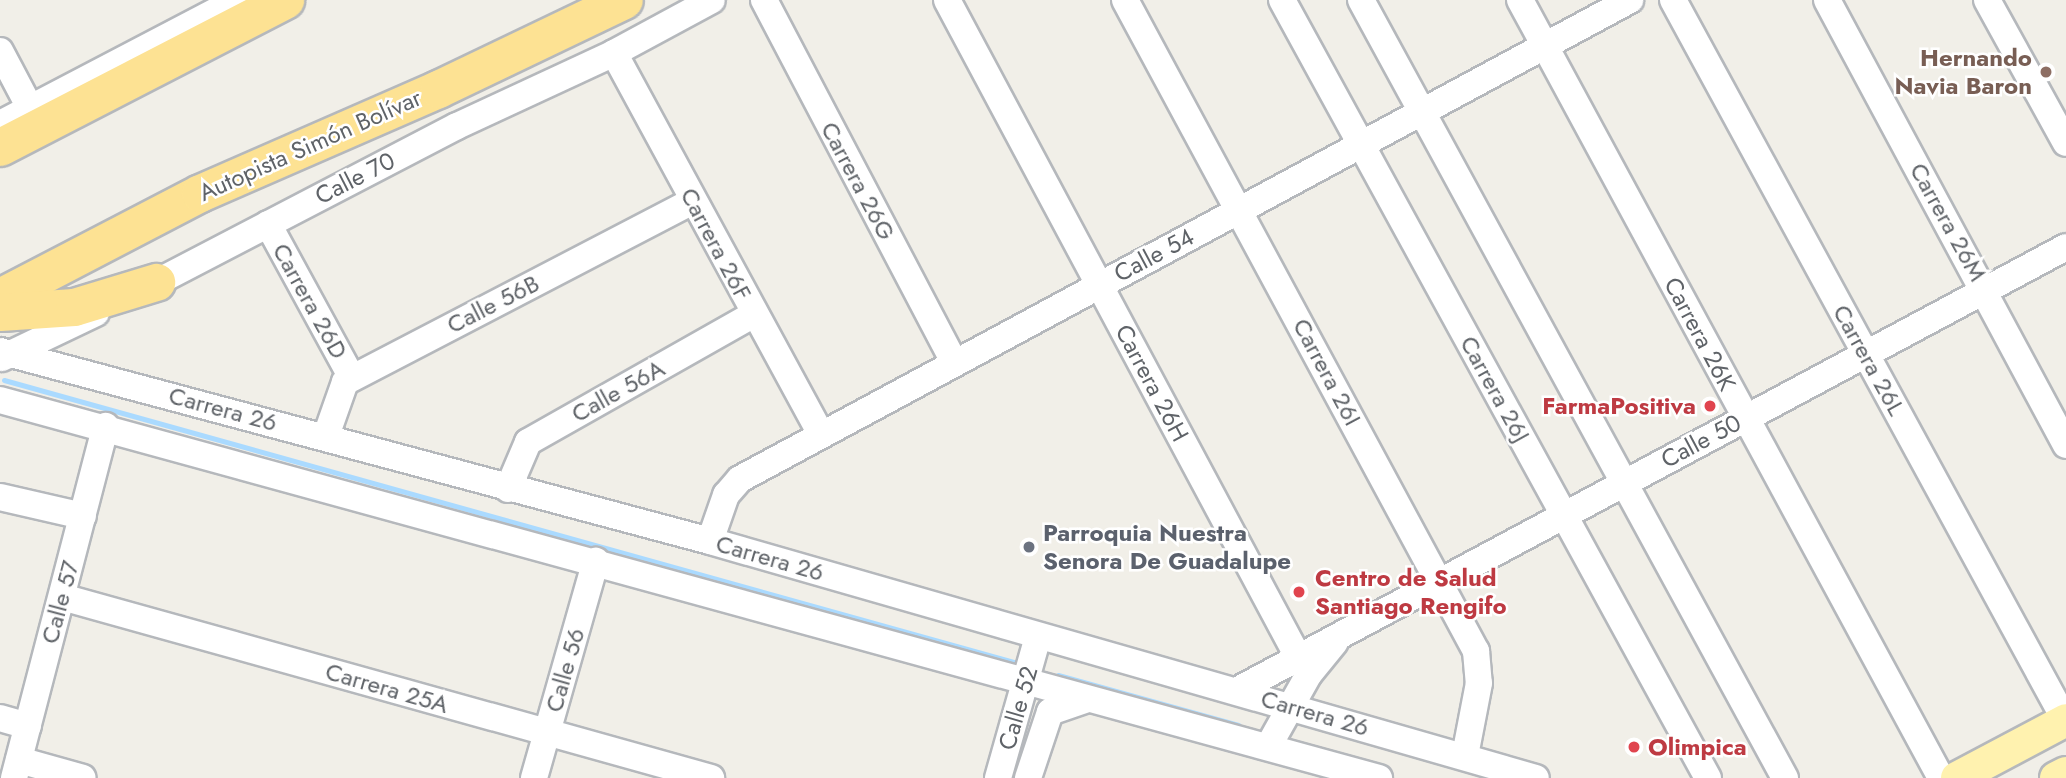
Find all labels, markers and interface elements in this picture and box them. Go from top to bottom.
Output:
place label: Hernando Navia Baron [1894,44,2032,100]
marker: Hernando Navia Baron [2038,64,2054,80]
street label: Autopista Simón Bolívar [194,83,426,207]
street label: Carrera 26G [815,117,901,245]
street label: Calle 70 [310,146,400,210]
street label: Carrera 26M [1904,158,1992,286]
street label: Carrera 26F [674,183,758,305]
street label: Calle 54 [1109,222,1199,288]
street label: Carrera 26D [267,238,353,364]
street label: Calle 56B [442,269,544,339]
street label: Carrera 26K [1658,272,1742,396]
street label: Carrera 26L [1827,300,1911,420]
street label: Carrera 26I [1287,314,1367,430]
street label: Carrera 26H [1109,320,1195,446]
street label: Carrera 26J [1454,331,1536,447]
street label: Calle 56A [567,354,669,428]
street label: Carrera 26 [166,381,280,437]
place label: FarmaPositiva [1542,392,1696,420]
marker: FarmaPositiva [1702,398,1718,414]
street label: Calle 50 [1656,408,1746,474]
place label: Parroquia Nuestra Senora De Guadalupe [1043,519,1291,575]
street label: Carrera 26 [713,529,827,587]
marker: Parroquia Nuestra Senora De Guadalupe [1021,539,1037,555]
street label: Calle 57 [35,557,85,647]
place label: Centro de Salud Santiago Rengifo [1315,564,1507,620]
marker: Centro de Salud Santiago Rengifo [1289,582,1309,602]
street label: Calle 56 [539,625,591,715]
street label: Carrera 25A [322,657,452,719]
street label: Calle 52 [992,663,1044,753]
street label: Carrera 26 [1258,684,1372,742]
place label: Olimpica [1648,733,1747,761]
marker: Olimpica [1626,739,1642,755]

